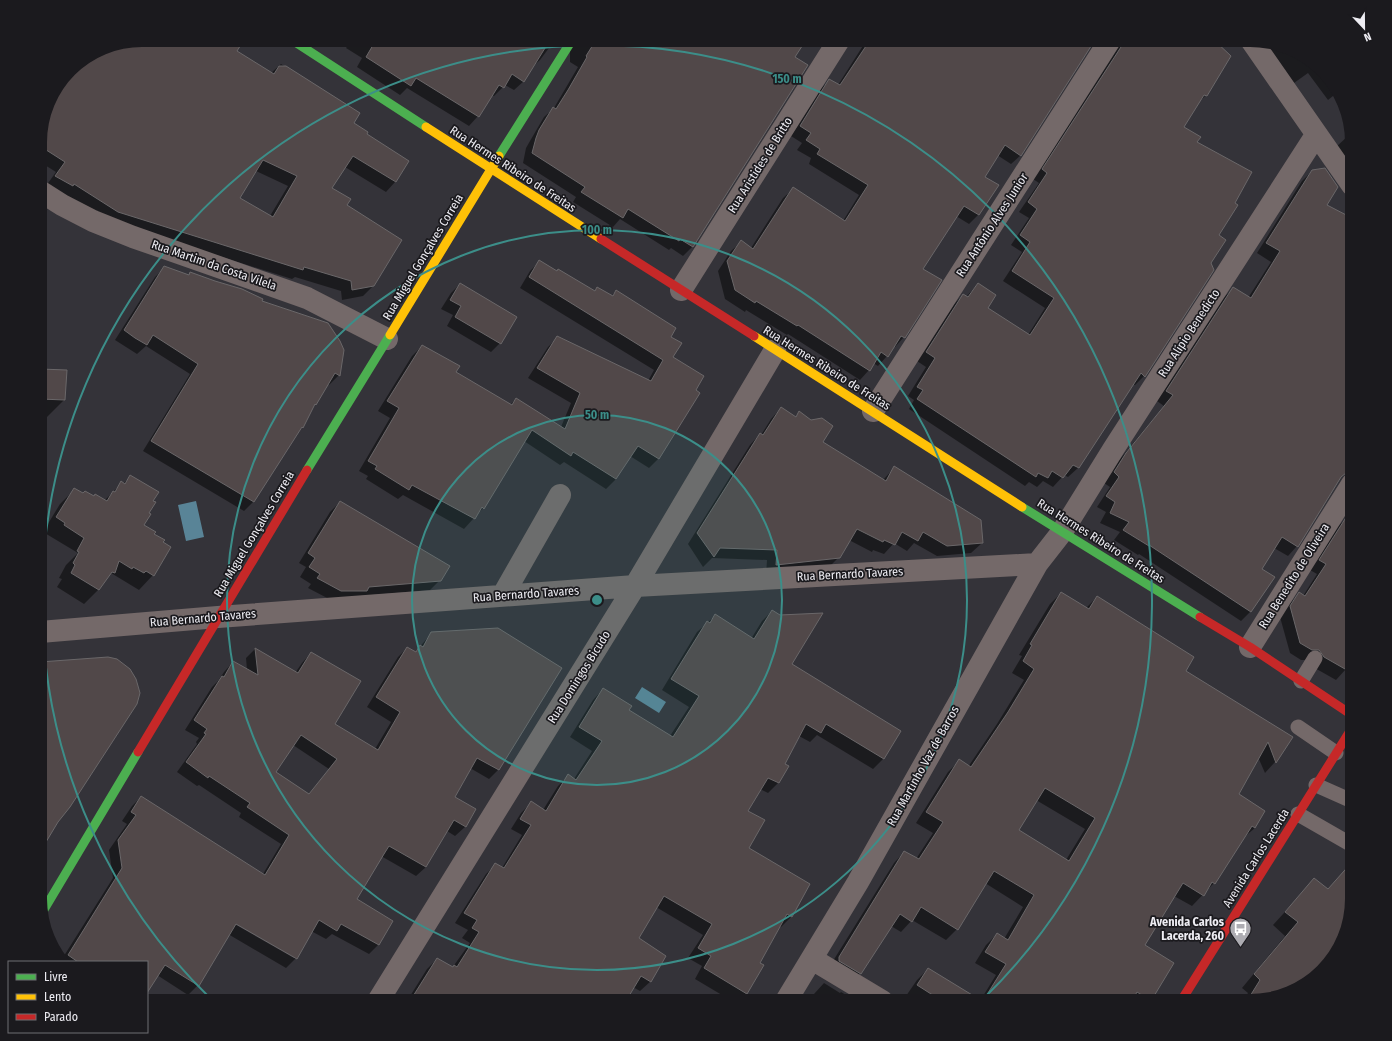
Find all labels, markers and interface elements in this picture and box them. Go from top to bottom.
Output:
north arrow [1344,8,1384,48]
text: N [1362,30,1373,44]
text: 150 m [772,72,802,86]
street label: Rua Aristides de Britto [725,114,795,216]
street label: Rua Hermes Ribeiro de Freitas [447,123,579,215]
street label: Rua Antônio Alves Junior [953,170,1031,279]
street label: Rua Miguel Gonçalves Correia [380,191,466,322]
text: 100 m [582,223,612,237]
street label: Rua Martim da Costa Vilela [150,237,278,293]
street label: Rua Alípio Benedicto [1155,286,1223,380]
street label: Rua Hermes Ribeiro de Freitas [761,323,893,413]
text: 50 m [585,408,609,422]
street label: Rua Miguel Gonçalves Correia [211,468,297,599]
street label: Rua Hermes Ribeiro de Freitas [1035,496,1167,586]
street label: Rua Benedito de Oliveira [1256,521,1332,631]
street label: Rua Bernardo Tavares [796,564,904,584]
street label: Rua Bernardo Tavares [472,583,580,605]
centre of rings [590,593,604,607]
street label: Rua Bernardo Tavares [149,606,257,630]
street label: Rua Domingos Bicudo [545,628,613,726]
street label: Rua Martinho Vaz de Barros [884,704,962,828]
street label: Avenida Carlos Lacerda [1220,806,1292,910]
place label: Avenida Carlos Lacerda, 260 [1149,915,1225,943]
bus stop icon: Avenida Carlos Lacerda, 260 [1227,916,1253,949]
legend [8,961,148,1033]
text: Livre [44,970,68,984]
text: Lento [44,990,71,1004]
text: Parado [44,1010,78,1024]

